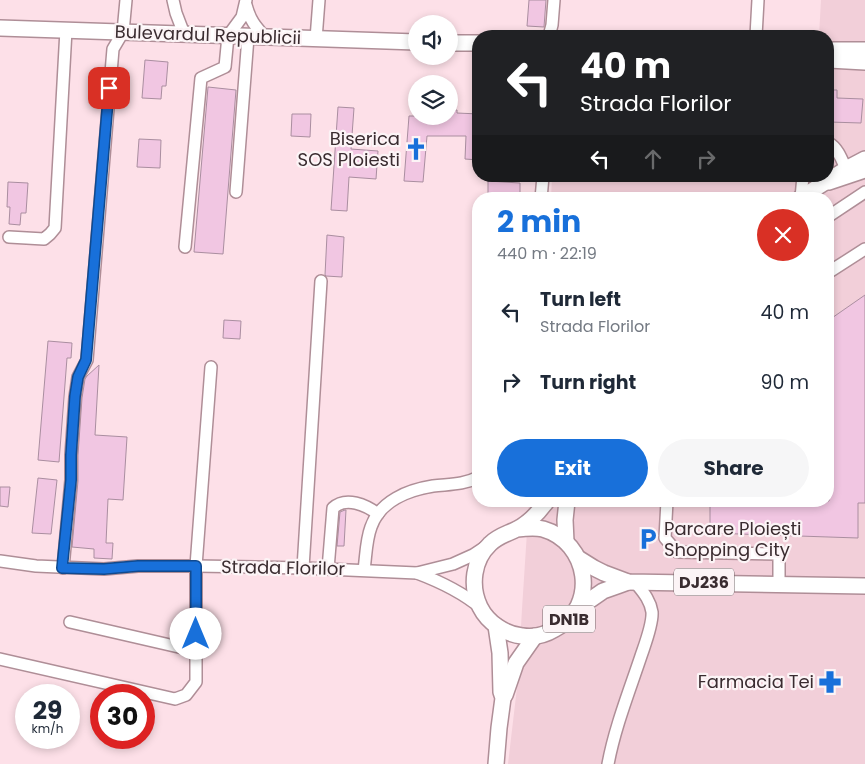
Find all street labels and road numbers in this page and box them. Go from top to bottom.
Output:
street label: Bulevardul Republicii [114,19,302,50]
street label: Strada Florilor [221,554,345,581]
road number: DJ236 [674,568,734,596]
road number: DN1B [543,606,595,632]

